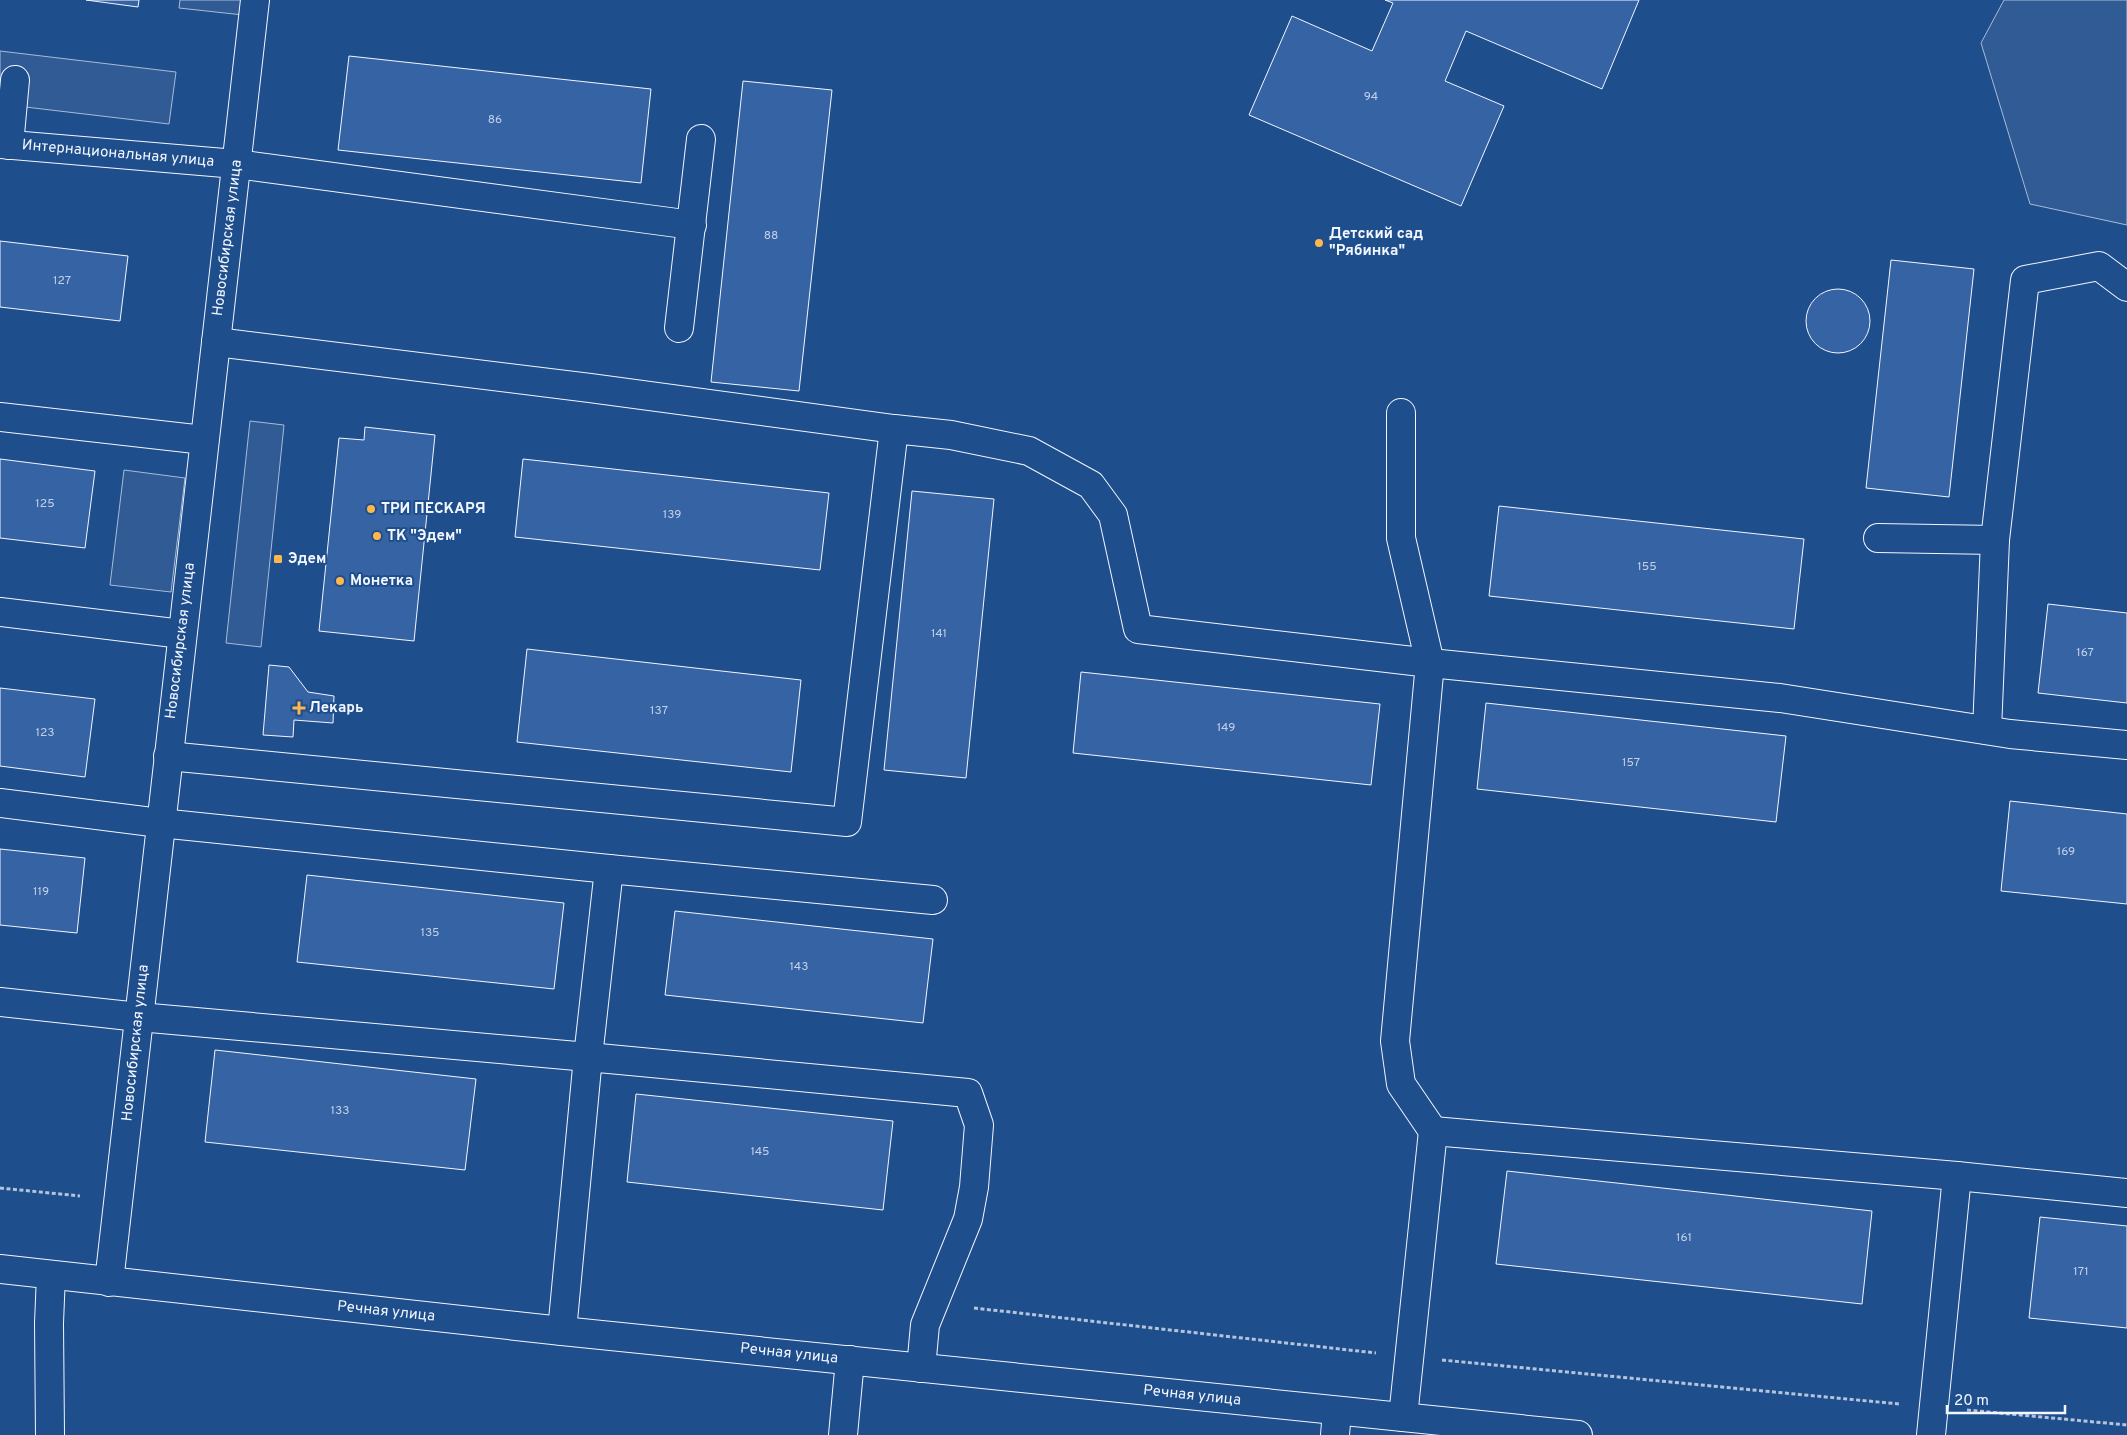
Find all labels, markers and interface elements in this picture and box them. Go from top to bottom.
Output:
house number: 94 [1364,89,1378,105]
house number: 86 [488,112,502,128]
street label: Интернациональная улица [21,136,215,172]
street label: Новосибирская улица [209,159,247,317]
place label: Детский сад "Рябинка" [1329,225,1423,261]
house number: 88 [764,228,778,244]
marker: Детский сад "Рябинка" [1313,237,1325,249]
house number: 127 [53,273,71,289]
house number: 125 [35,496,55,512]
place label: ТРИ ПЕСКАРЯ [381,500,486,519]
marker: ТРИ ПЕСКАРЯ [365,503,377,515]
house number: 139 [663,507,681,523]
place label: ТК "Эдем" [387,527,462,546]
marker: ТК "Эдем" [371,530,383,542]
place label: Эдем [288,550,326,569]
marker: Эдем [272,553,284,565]
house number: 155 [1637,559,1657,575]
street label: Новосибирская улица [162,562,200,720]
place label: Монетка [350,572,413,591]
marker: Монетка [334,575,346,587]
house number: 141 [931,626,947,642]
house number: 167 [2076,645,2094,661]
place label: Лекарь [309,699,363,718]
marker: Лекарь [293,702,305,714]
house number: 137 [650,703,668,719]
house number: 149 [1217,720,1235,736]
house number: 123 [35,725,55,741]
house number: 157 [1622,755,1640,771]
house number: 169 [2057,844,2075,860]
house number: 119 [33,884,49,900]
house number: 135 [420,925,440,941]
house number: 143 [790,959,808,975]
street label: Новосибирская улица [118,964,154,1122]
house number: 133 [331,1103,349,1119]
house number: 145 [750,1144,770,1160]
house number: 161 [1676,1230,1692,1246]
house number: 171 [2073,1264,2089,1280]
street label: Речная улица [336,1297,436,1327]
street label: Речная улица [739,1339,839,1369]
street label: Речная улица [1142,1381,1242,1411]
scale bar [1947,1382,2064,1414]
text: 20 m [1954,1392,1989,1411]

